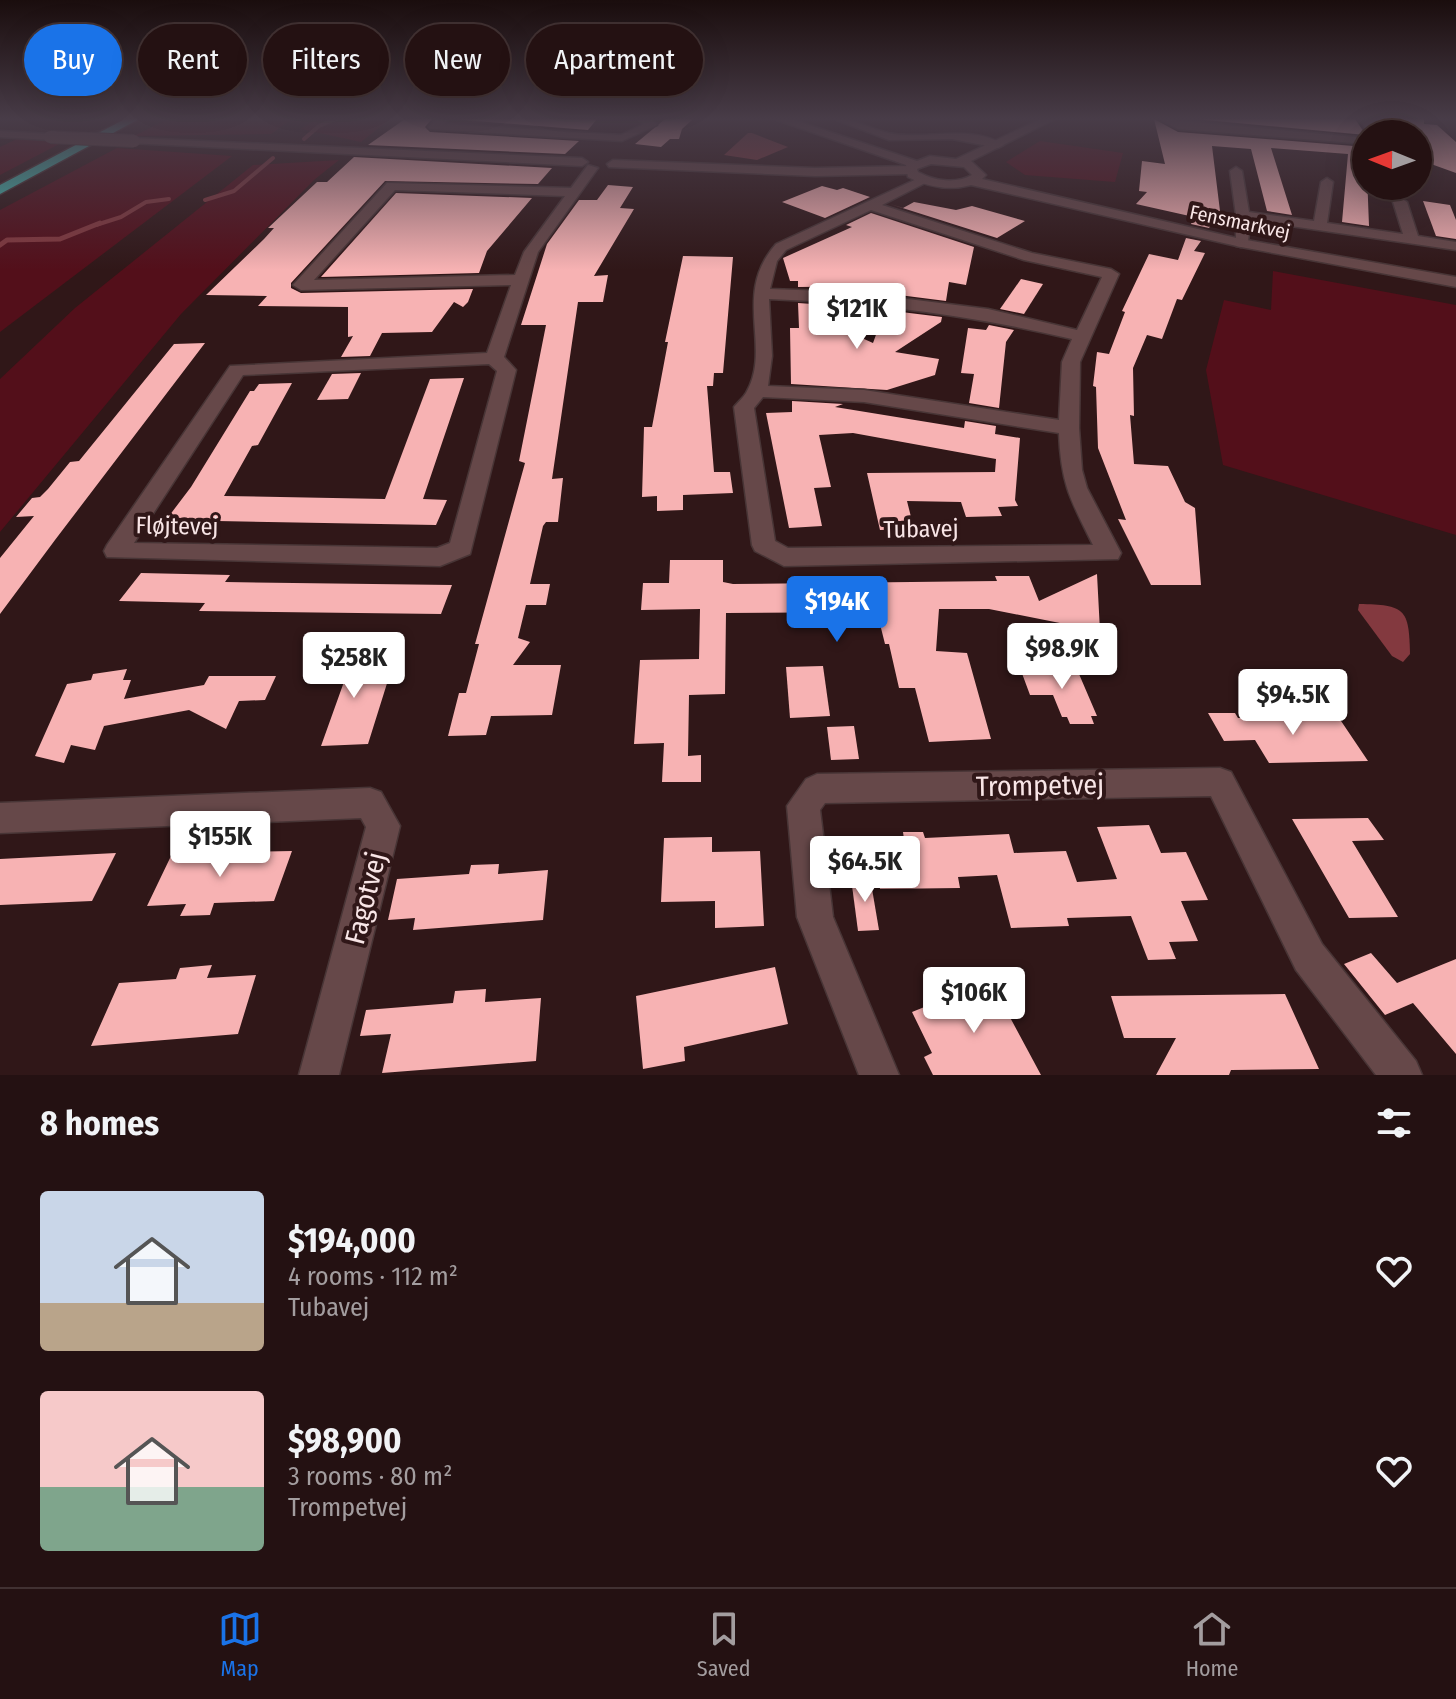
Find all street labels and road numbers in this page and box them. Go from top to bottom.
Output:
street label: Fensmarkvej [1187,200,1293,244]
street label: Fløjtevej [135,511,219,541]
street label: Tubavej [883,514,959,544]
street label: Trompetvej [976,768,1104,803]
street label: Fagotvej [338,849,393,948]

